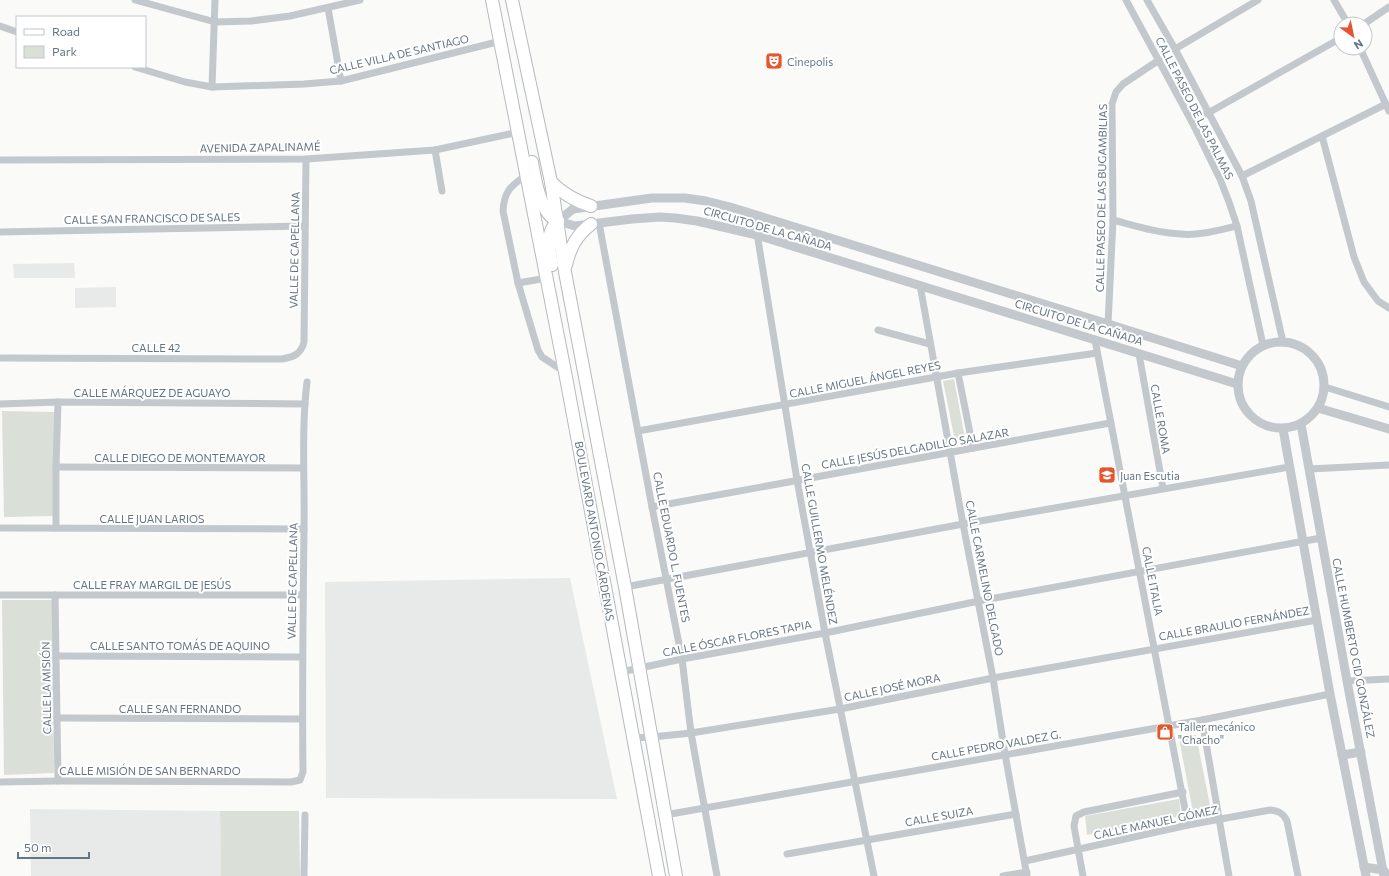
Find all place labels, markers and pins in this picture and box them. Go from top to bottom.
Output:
theatre icon: Cinepolis [764,51,784,71]
place label: Cinepolis [787,55,833,68]
school or university icon: Juan Escutia [1097,465,1117,485]
place label: Juan Escutia [1120,469,1180,483]
place label: Taller mecánico "Chacho" [1178,720,1256,746]
shop icon: Taller mecánico "Chacho" [1155,722,1175,742]

